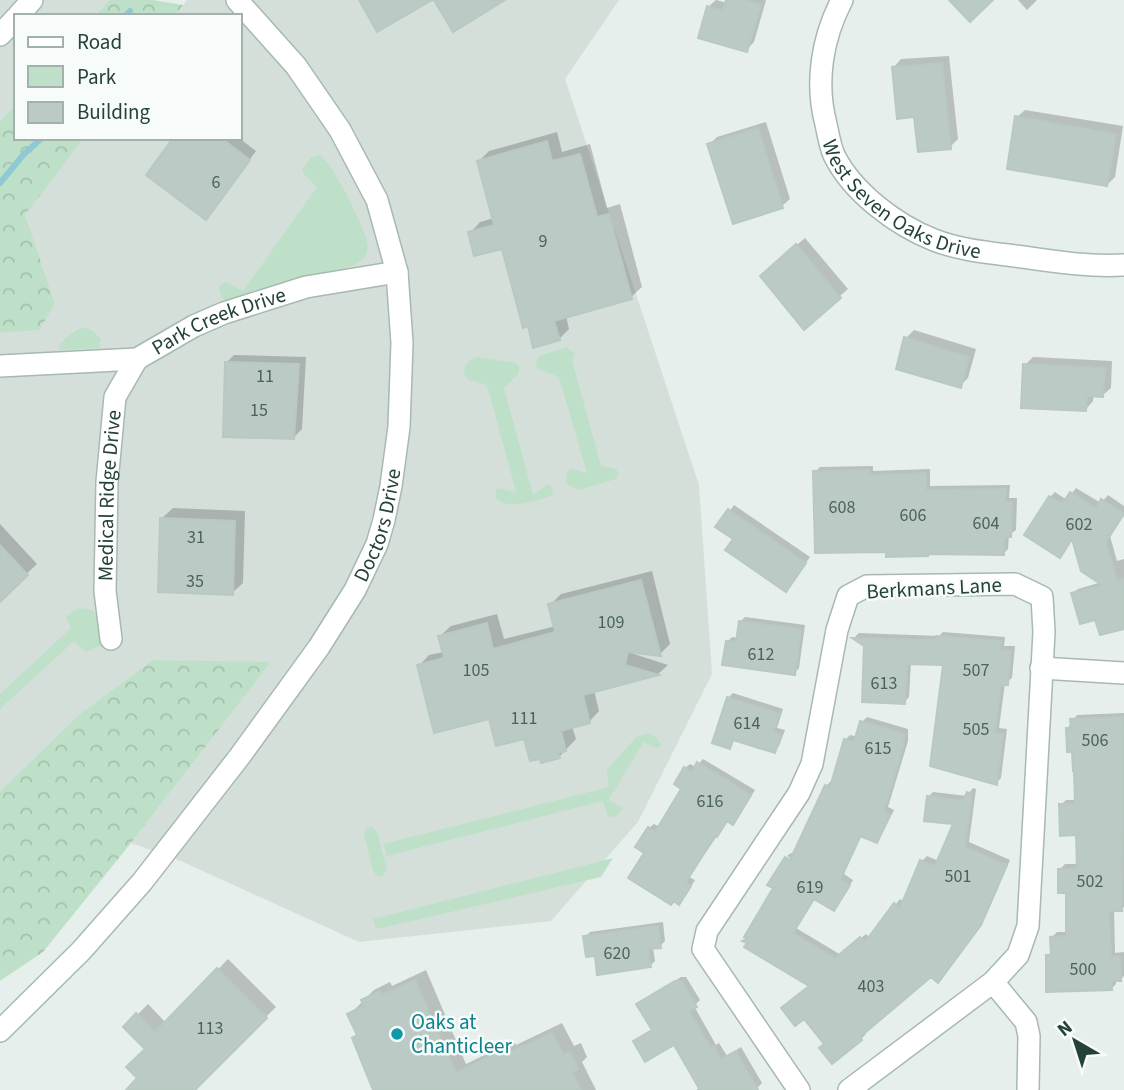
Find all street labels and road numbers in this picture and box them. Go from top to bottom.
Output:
street label: West Seven Oaks Drive [815,136,983,266]
street label: Park Creek Drive [146,279,290,362]
street label: Medical Ridge Drive [90,409,129,581]
street label: Doctors Drive [346,467,408,587]
street label: Berkmans Lane [865,569,1003,607]

